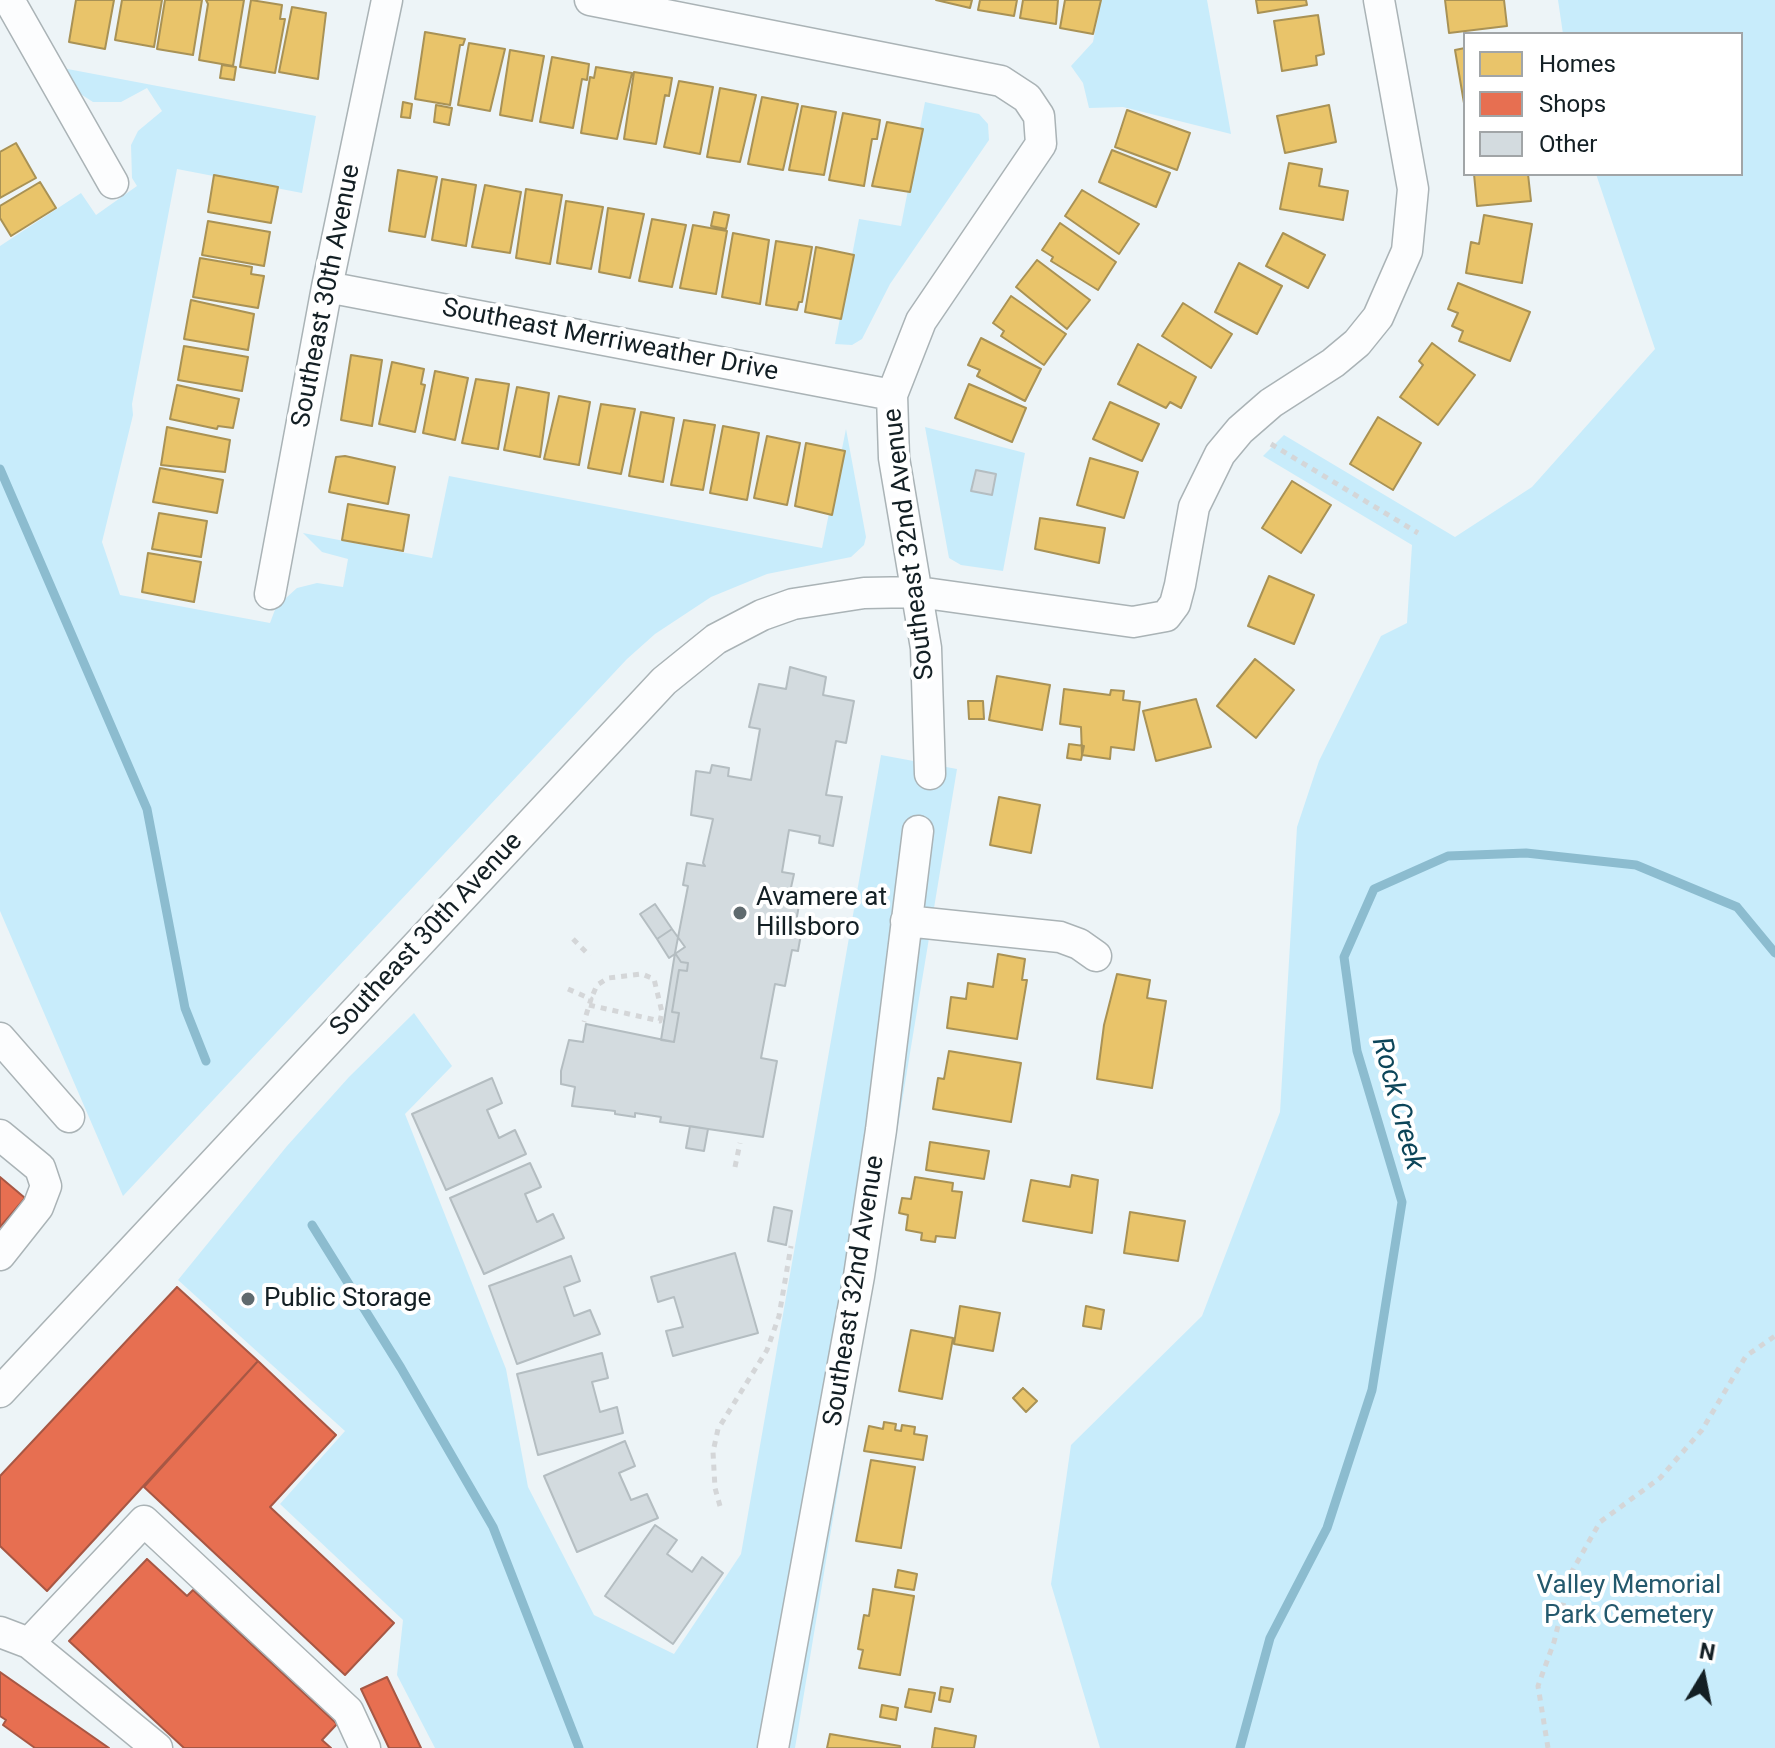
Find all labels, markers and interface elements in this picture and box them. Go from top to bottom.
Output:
legend [1463,32,1743,176]
text: Homes [1539,50,1616,78]
text: Shops [1539,90,1606,118]
text: Other [1539,130,1597,158]
street label: Southeast 30th Avenue [286,162,368,430]
street label: Southeast Merriweather Drive [439,293,781,389]
street label: Southeast 32nd Avenue [878,406,942,682]
street label: Southeast 30th Avenue [324,827,530,1043]
place label: Avamere at Hillsboro [756,882,887,944]
marker: Avamere at Hillsboro [731,904,749,922]
water label: Rock Creek [1363,1034,1431,1174]
street label: Southeast 32nd Avenue [818,1154,892,1428]
place label: Public Storage [264,1283,431,1315]
marker: Public Storage [239,1290,257,1308]
park label: Valley Memorial Park Cemetery [1537,1570,1721,1632]
north arrow [1663,1636,1743,1716]
text: N [1697,1638,1717,1666]

